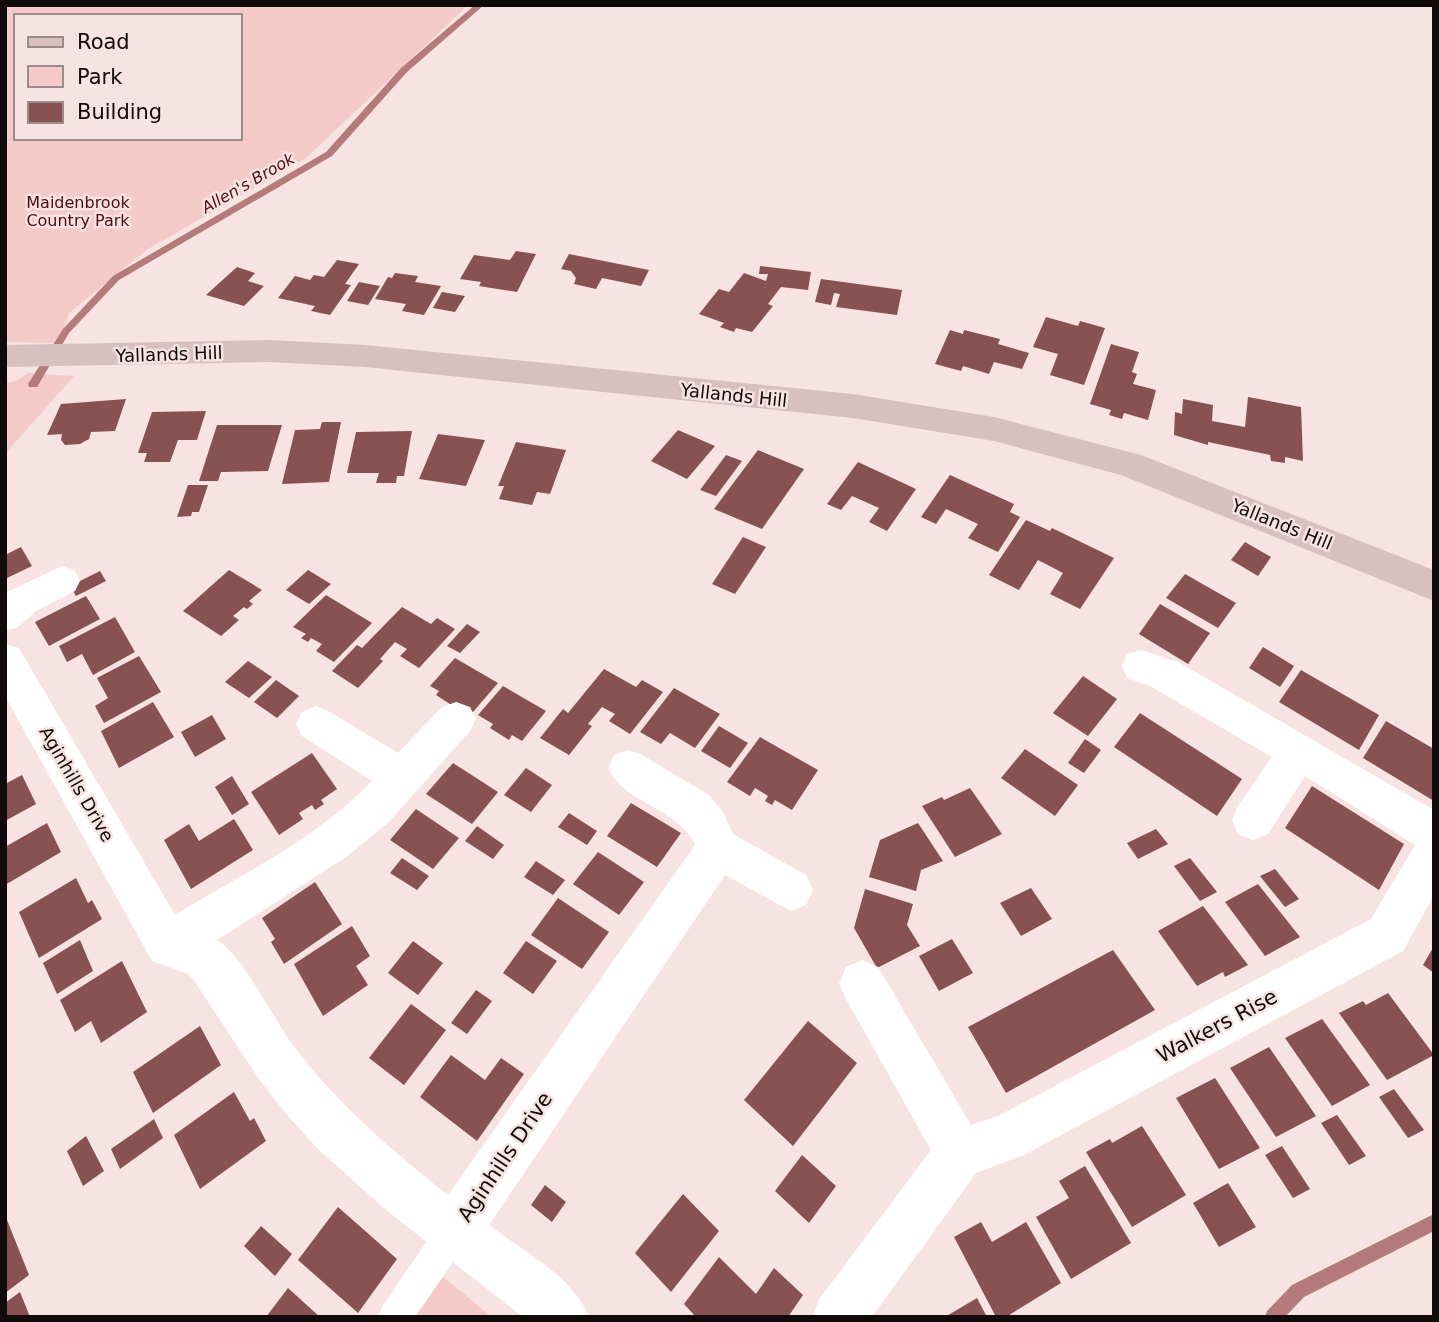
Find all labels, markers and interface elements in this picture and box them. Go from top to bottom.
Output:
legend [14,14,242,140]
text: Road [77,30,130,54]
text: Park [77,65,123,89]
text: Building [77,100,162,124]
water label: Allen's Brook [197,148,298,218]
park label: Maidenbrook Country Park [26,193,130,230]
street label: Yallands Hill [114,342,223,366]
street label: Yallands Hill [679,379,788,411]
street label: Yallands Hill [1228,494,1336,554]
street label: Aginhills Drive [35,723,119,845]
street label: Walkers Rise [1153,984,1281,1068]
street label: Aginhills Drive [453,1088,557,1226]

